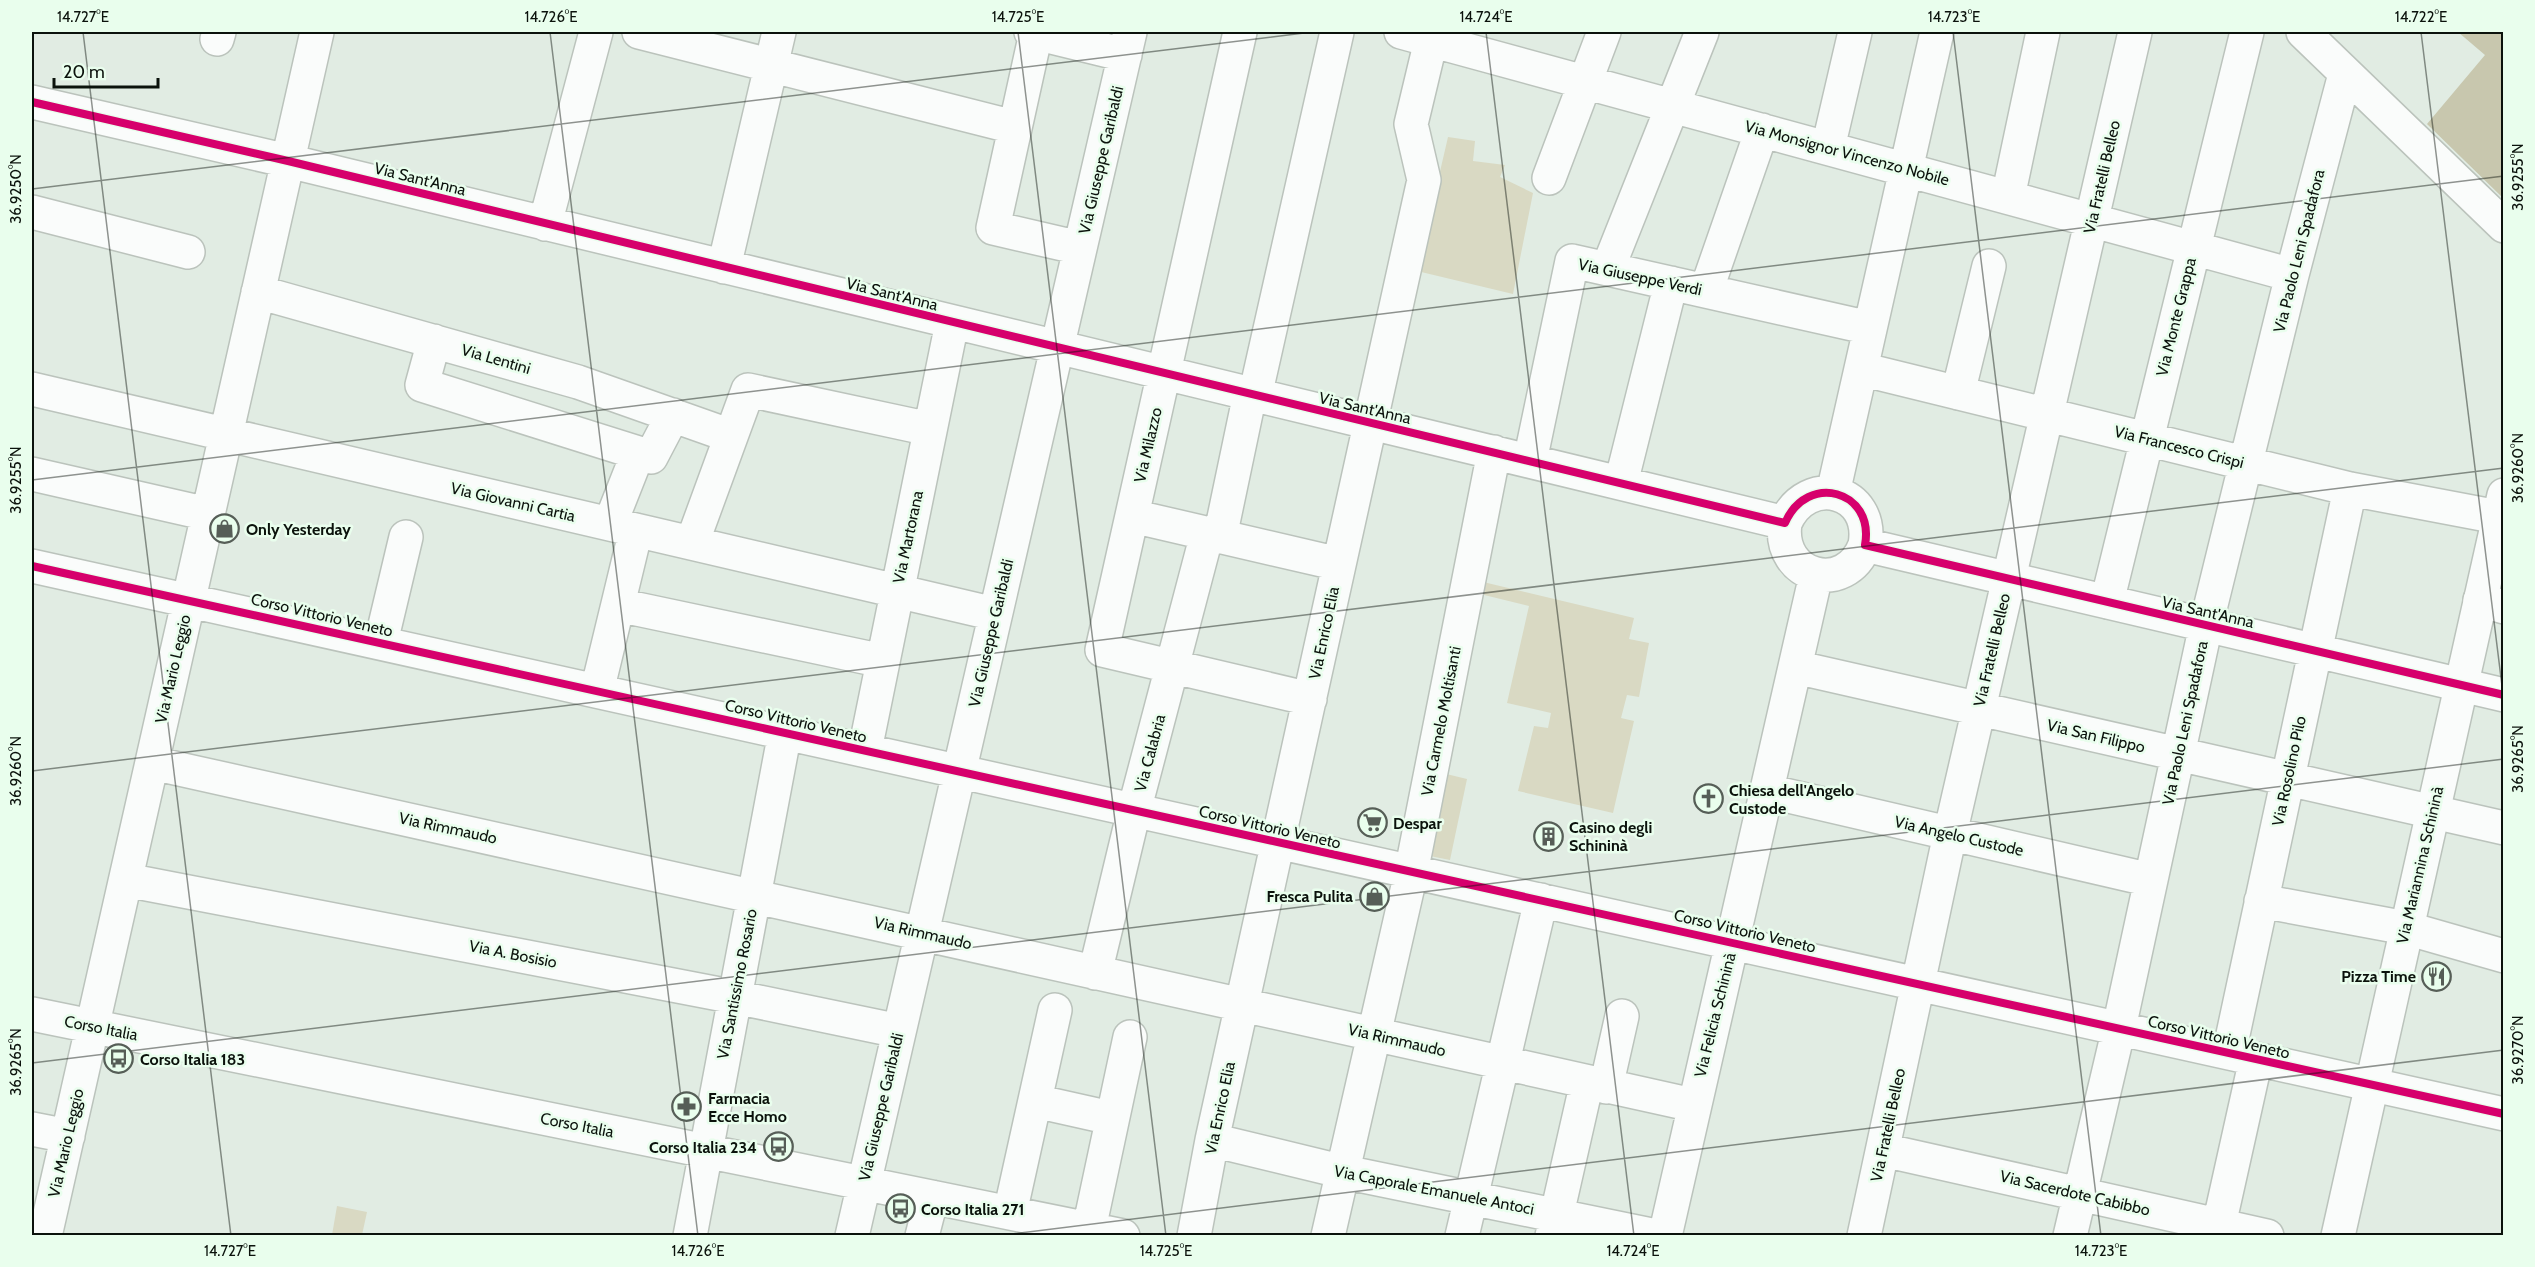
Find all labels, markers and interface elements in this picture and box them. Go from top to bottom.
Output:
text: 14.727°E [57,8,109,26]
text: 14.726°E [525,8,577,26]
text: 14.725°E [992,8,1044,26]
text: 14.724°E [1459,8,1513,26]
text: 14.723°E [1928,8,1980,26]
text: 14.722°E [2395,8,2447,26]
scale bar [54,51,158,89]
text: 20 m [63,61,105,83]
street label: Via Giuseppe Garibaldi [1075,84,1127,236]
street label: Via Monsignor Vincenzo Nobile [1743,117,1951,189]
street label: Via Fratelli Belleo [2080,118,2124,235]
text: 36.9255°N [2509,143,2527,211]
text: 36.9250°N [7,154,25,224]
street label: Via Sant'Anna [372,158,468,200]
street label: Via Paolo Leni Spadafora [2270,167,2329,335]
street label: Via Giuseppe Verdi [1576,255,1704,299]
street label: Via Monte Grappa [2152,255,2200,378]
street label: Via Sant'Anna [844,273,940,315]
street label: Via Lentini [459,340,533,378]
street label: Via Sant'Anna [1317,388,1413,428]
street label: Via Milazzo [1130,405,1166,484]
street label: Via Francesco Crispi [2112,422,2246,472]
text: 36.9260°N [2509,433,2527,503]
text: 36.9255°N [7,446,25,514]
street label: Via Giovanni Cartia [449,478,577,526]
street label: Via Martorana [889,489,927,585]
shop icon: Only Yesterday [209,513,241,545]
place label: Only Yesterday [246,520,351,539]
street label: Via Giuseppe Garibaldi [965,557,1017,709]
street label: Via Enrico Elia [1305,584,1343,681]
street label: Corso Vittorio Veneto [249,589,395,641]
street label: Via Fratelli Belleo [1970,591,2014,708]
street label: Via Sant'Anna [2160,592,2256,632]
street label: Via Mario Leggio [151,613,195,725]
street label: Via Paolo Leni Spadafora [2158,639,2212,807]
street label: Via Carmelo Moltisanti [1417,645,1465,797]
street label: Corso Vittorio Veneto [723,695,869,747]
street label: Via Calabria [1131,712,1169,794]
street label: Via Rosolino Pilo [2268,714,2310,828]
street label: Via San Filippo [2045,715,2147,757]
text: 36.9265°N [2509,725,2527,793]
text: 36.9260°N [7,736,25,806]
place label: Chiesa dell'Angelo Custode [1729,781,1854,818]
church icon: Chiesa dell'Angelo Custode [1692,783,1724,815]
street label: Via Mariannina Schininà [2393,784,2447,946]
street label: Corso Vittorio Veneto [1197,801,1343,853]
supermarket icon: Despar [1356,807,1388,839]
street label: Via Rimmaudo [397,808,499,848]
street label: Via Angelo Custode [1893,812,2025,860]
place label: Despar [1393,814,1443,833]
place label: Casino degli Schininà [1569,818,1652,855]
building icon: Casino degli Schininà [1532,820,1564,852]
shop icon: Fresca Pulita [1358,880,1390,912]
place label: Fresca Pulita [1266,887,1353,906]
street label: Corso Vittorio Veneto [1672,905,1818,957]
street label: Via Santissimo Rosario [713,907,761,1061]
street label: Via Rimmaudo [872,913,974,954]
street label: Via A. Bosisio [467,936,559,972]
street label: Via Felicia Schininà [1690,950,1740,1079]
restaurant icon: Pizza Time [2421,960,2453,992]
place label: Pizza Time [2341,967,2416,986]
street label: Corso Vittorio Veneto [2146,1011,2292,1063]
street label: Corso Italia [63,1012,140,1044]
text: 36.9270°N [2509,1016,2527,1084]
street label: Via Rimmaudo [1346,1020,1448,1061]
text: 36.9265°N [7,1028,25,1096]
street label: Via Giuseppe Garibaldi [855,1031,907,1183]
bus stop icon: Corso Italia 183 [103,1043,135,1075]
place label: Corso Italia 183 [140,1050,245,1069]
street label: Via Enrico Elia [1201,1059,1239,1156]
street label: Via Fratelli Belleo [1867,1066,1909,1183]
street label: Via Mario Leggio [44,1087,88,1199]
place label: Farmacia Ecce Homo [708,1089,787,1126]
pharmacy icon: Farmacia Ecce Homo [671,1091,703,1123]
street label: Corso Italia [539,1109,616,1141]
bus stop icon: Corso Italia 234 [762,1131,794,1163]
place label: Corso Italia 234 [649,1138,757,1157]
street label: Via Caporale Emanuele Antoci [1332,1161,1536,1219]
street label: Via Sacerdote Cabibbo [1998,1166,2152,1220]
bus stop icon: Corso Italia 271 [884,1193,916,1225]
place label: Corso Italia 271 [921,1200,1024,1219]
text: 14.727°E [204,1242,256,1260]
text: 14.726°E [672,1242,724,1260]
text: 14.725°E [1140,1242,1192,1260]
text: 14.724°E [1606,1242,1660,1260]
text: 14.723°E [2075,1242,2127,1260]

